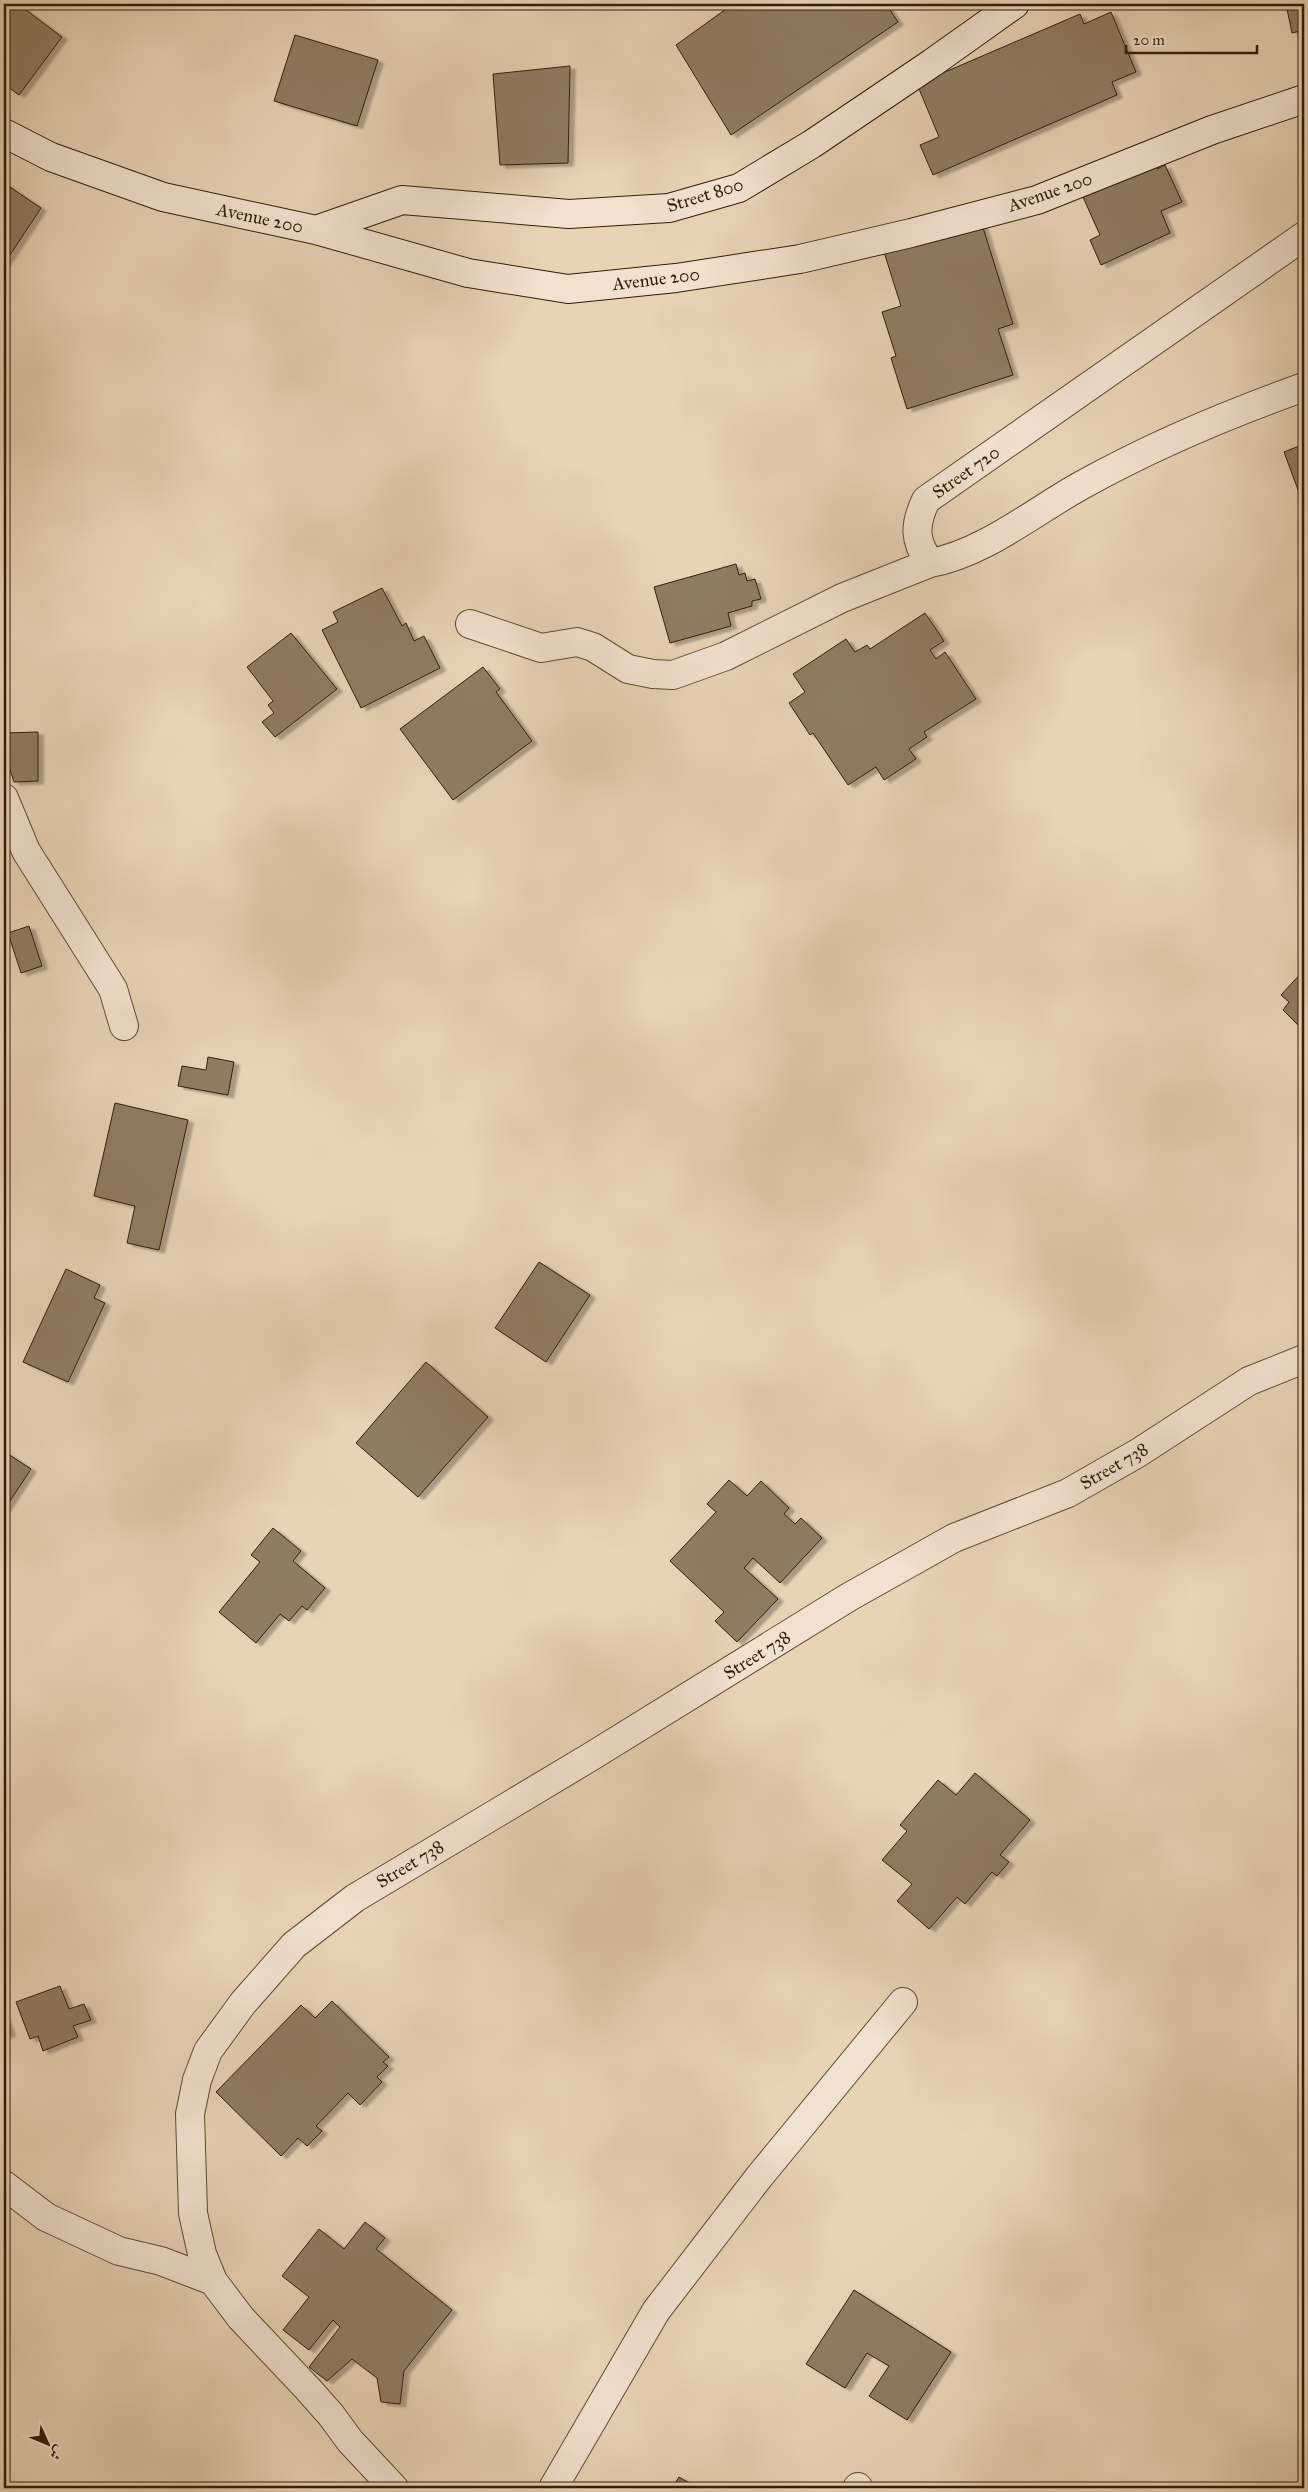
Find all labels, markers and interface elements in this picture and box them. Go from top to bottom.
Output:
scale bar [1126,22,1257,54]
text: 20 m [1133,31,1165,49]
street label: Avenue 200 [1004,167,1095,217]
street label: Street 800 [664,173,746,217]
street label: Avenue 200 [214,198,305,238]
street label: Avenue 200 [610,263,701,295]
street label: Street 720 [928,441,1004,503]
street label: Street 738 [1076,1438,1152,1494]
street label: Street 738 [719,1626,795,1684]
street label: Street 738 [372,1835,448,1893]
north arrow [22,2420,72,2470]
text: ش [46,2442,68,2464]

